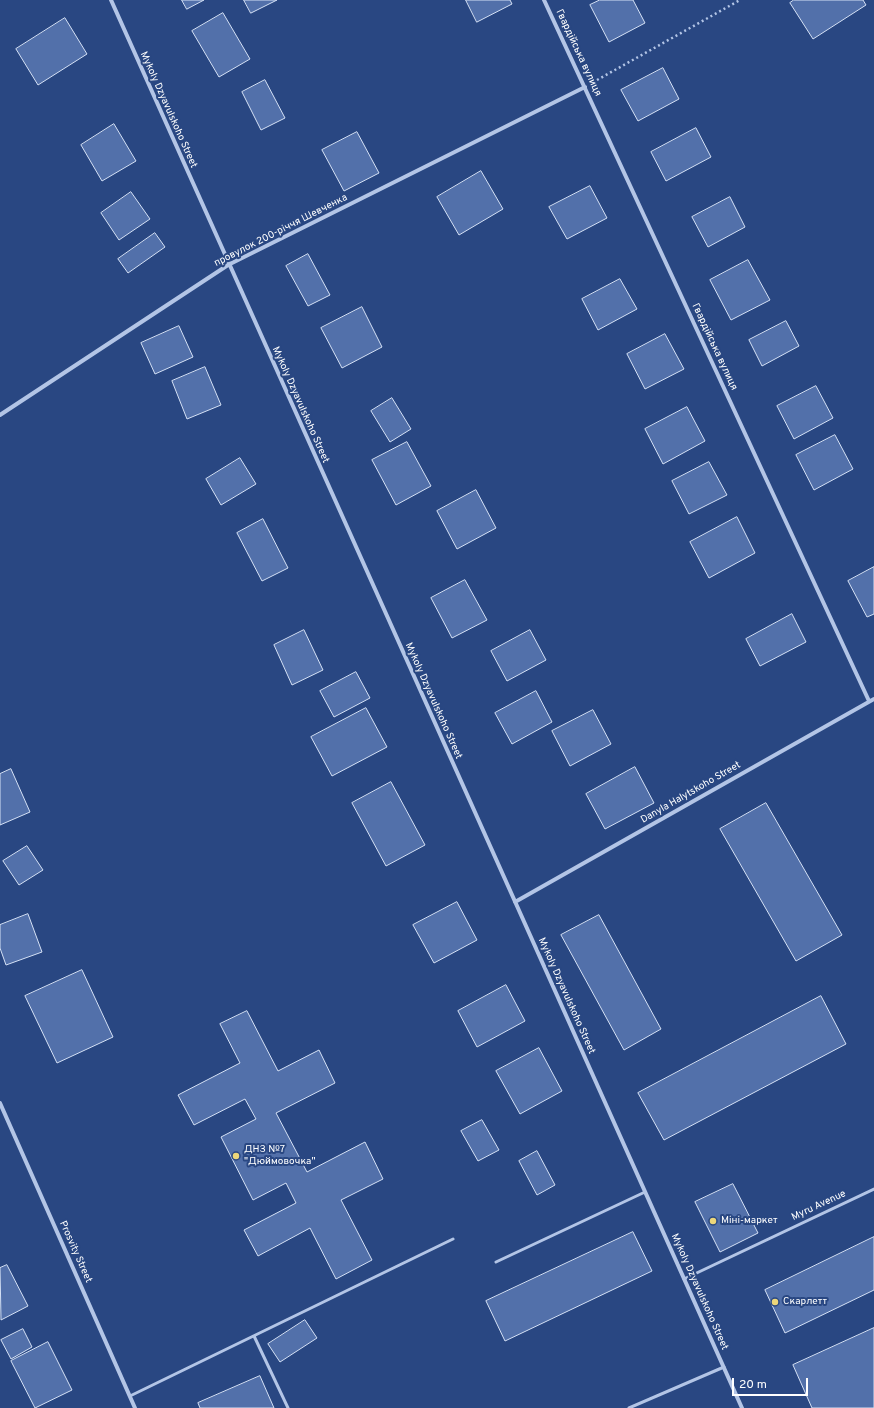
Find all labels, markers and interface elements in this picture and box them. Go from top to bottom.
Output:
street label: Гвардійська вулиця [553,8,603,98]
street label: Mykoly Dzyavulskoho Street [137,50,199,170]
street label: провулок 200-річчя Шевченка [212,192,350,270]
street label: Гвардійська вулиця [689,302,739,392]
street label: Mykoly Dzyavulskoho Street [269,345,331,465]
street label: Mykoly Dzyavulskoho Street [402,641,464,761]
street label: Danyla Halytskoho Street [639,759,743,827]
street label: Mykoly Dzyavulskoho Street [535,936,597,1056]
place label: ДНЗ №7 "Дюймовочка" [244,1144,315,1168]
marker: ДНЗ №7 "Дюймовочка" [231,1151,241,1161]
street label: Myru Avenue [790,1188,848,1224]
place label: Міні-маркет [721,1215,777,1227]
marker: Міні-маркет [708,1216,718,1226]
street label: Prosvity Street [56,1219,94,1285]
street label: Mykoly Dzyavulskoho Street [668,1232,730,1352]
place label: Скарлетт [783,1296,827,1308]
marker: Скарлетт [770,1297,780,1307]
scale bar [734,1370,810,1396]
text: 20 m [739,1377,767,1393]

